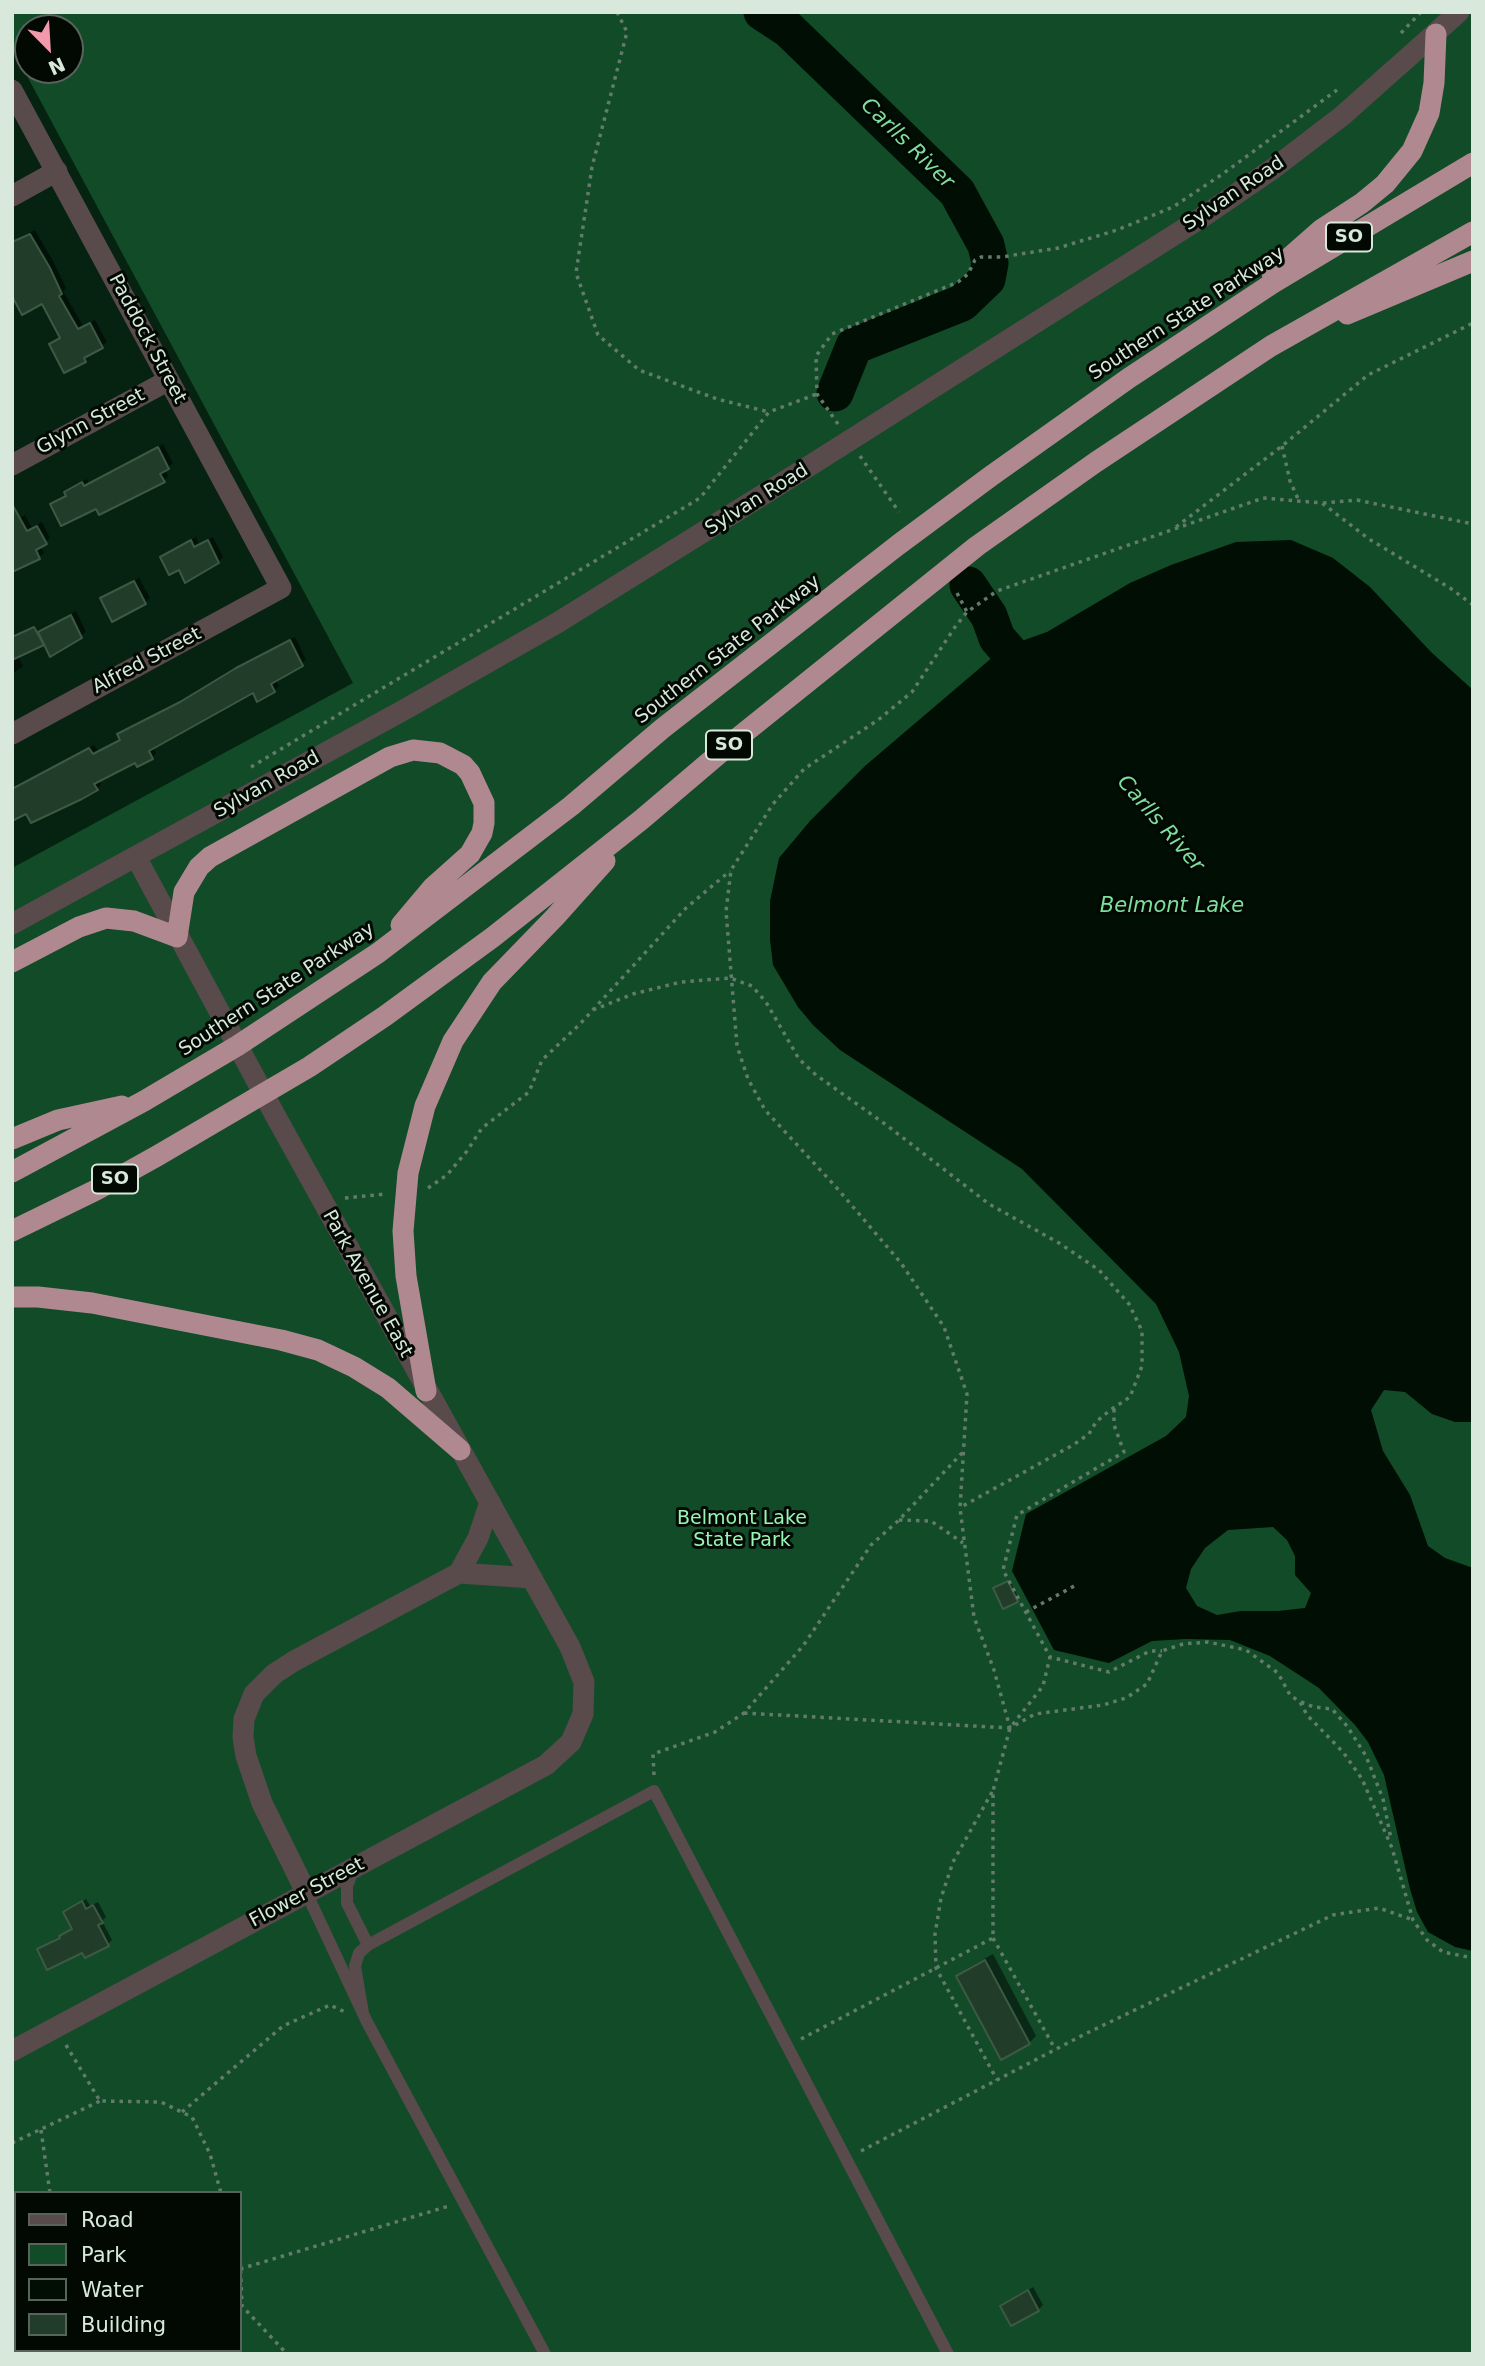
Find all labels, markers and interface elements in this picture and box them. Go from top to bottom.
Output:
north arrow [14,14,84,84]
text: N [45,53,68,80]
water label: Carlls River [855,93,959,195]
street label: Sylvan Road [1179,152,1289,236]
road number: SO [1326,222,1372,251]
street label: Southern State Parkway [1085,242,1289,386]
street label: Paddock Street [103,270,191,408]
street label: Glynn Street [33,384,149,460]
street label: Sylvan Road [701,459,813,541]
street label: Southern State Parkway [631,571,825,729]
street label: Alfred Street [89,623,205,699]
road number: SO [706,730,752,760]
street label: Sylvan Road [210,747,324,823]
water label: Carlls River [1111,771,1209,877]
water label: Belmont Lake [1100,894,1244,920]
street label: Southern State Parkway [175,918,379,1062]
road number: SO [92,1164,138,1194]
street label: Park Avenue East [317,1206,417,1362]
park label: Belmont Lake State Park [677,1508,807,1552]
street label: Flower Street [246,1853,368,1933]
legend [14,2191,242,2352]
text: Road [81,2208,134,2232]
text: Park [81,2243,126,2267]
text: Water [81,2278,143,2302]
text: Building [81,2313,166,2337]

